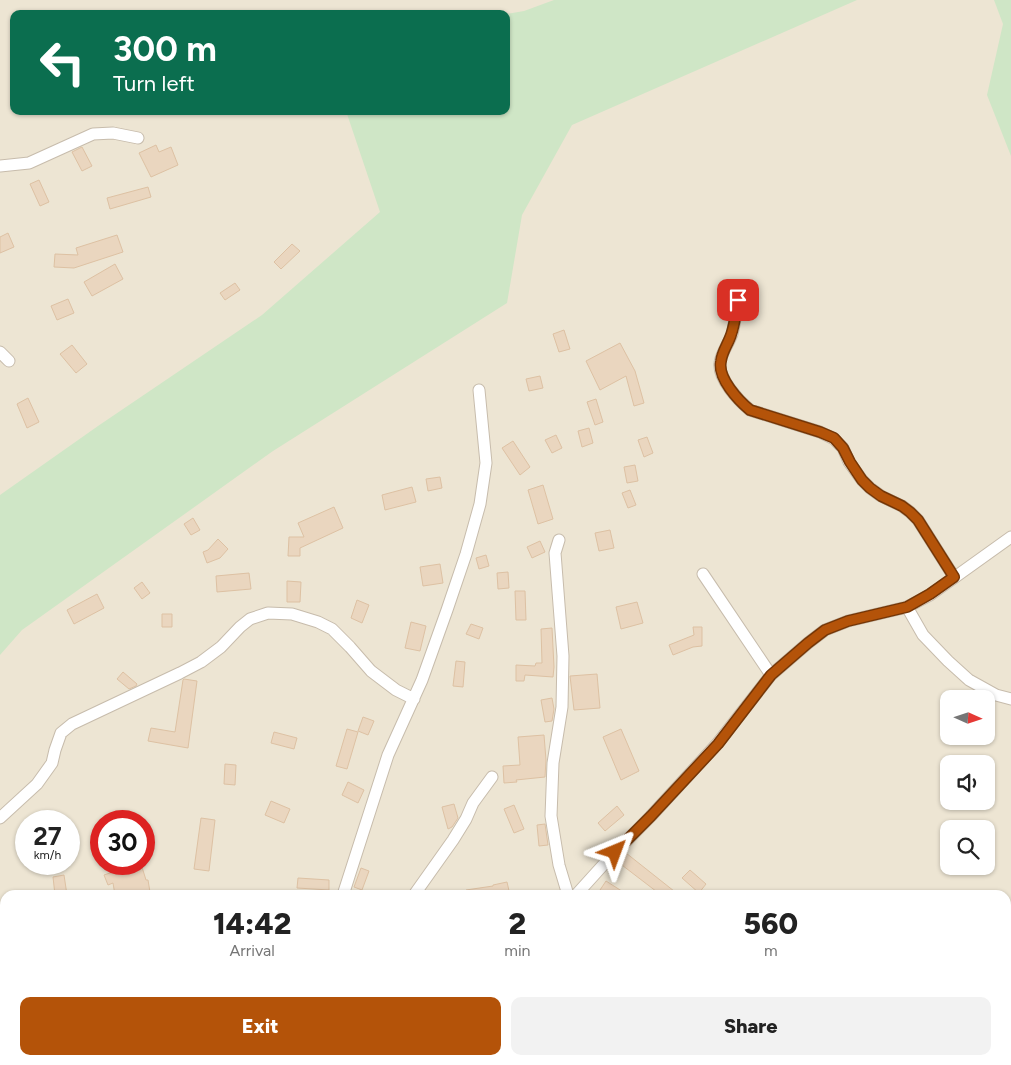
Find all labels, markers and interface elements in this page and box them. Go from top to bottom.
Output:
text: 300 m [113,28,217,70]
icon: left [30,30,95,95]
text: Turn left [113,70,195,97]
pin [717,279,759,321]
icon: arrive [724,286,752,314]
north arrow [940,690,995,745]
map controls [940,690,995,875]
button: sound [940,755,995,810]
speed limit sign: 30 [90,810,155,875]
button: search [940,820,995,875]
text: 27 [33,821,62,851]
position arrow [588,825,640,877]
text: km/h [34,848,61,862]
text: 14:42 [213,905,291,942]
text: 2 [509,905,526,942]
text: 560 [743,905,798,942]
text: Arrival [230,941,275,960]
text: min [504,941,531,960]
text: m [764,941,778,960]
button: Exit [20,997,501,1055]
button: Share [511,997,991,1055]

